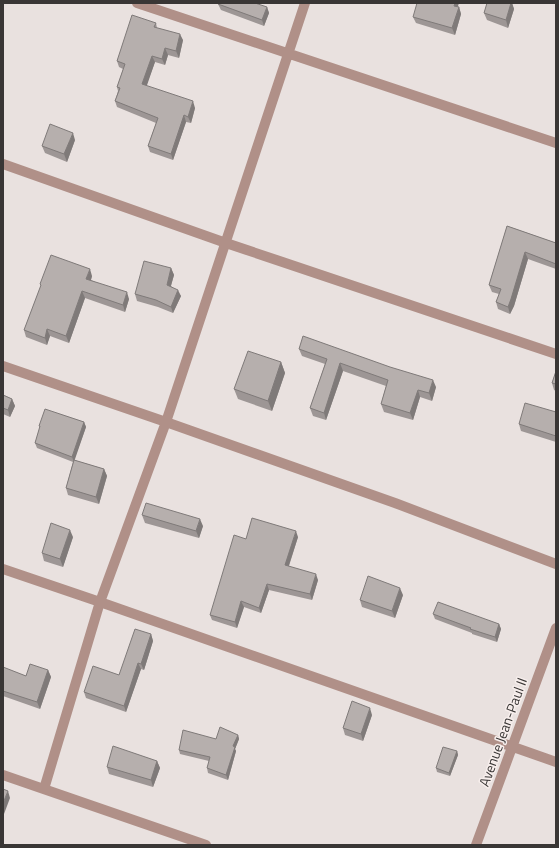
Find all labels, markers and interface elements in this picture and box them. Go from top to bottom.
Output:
street label: Avenue Jean-Paul II [473,674,532,789]

